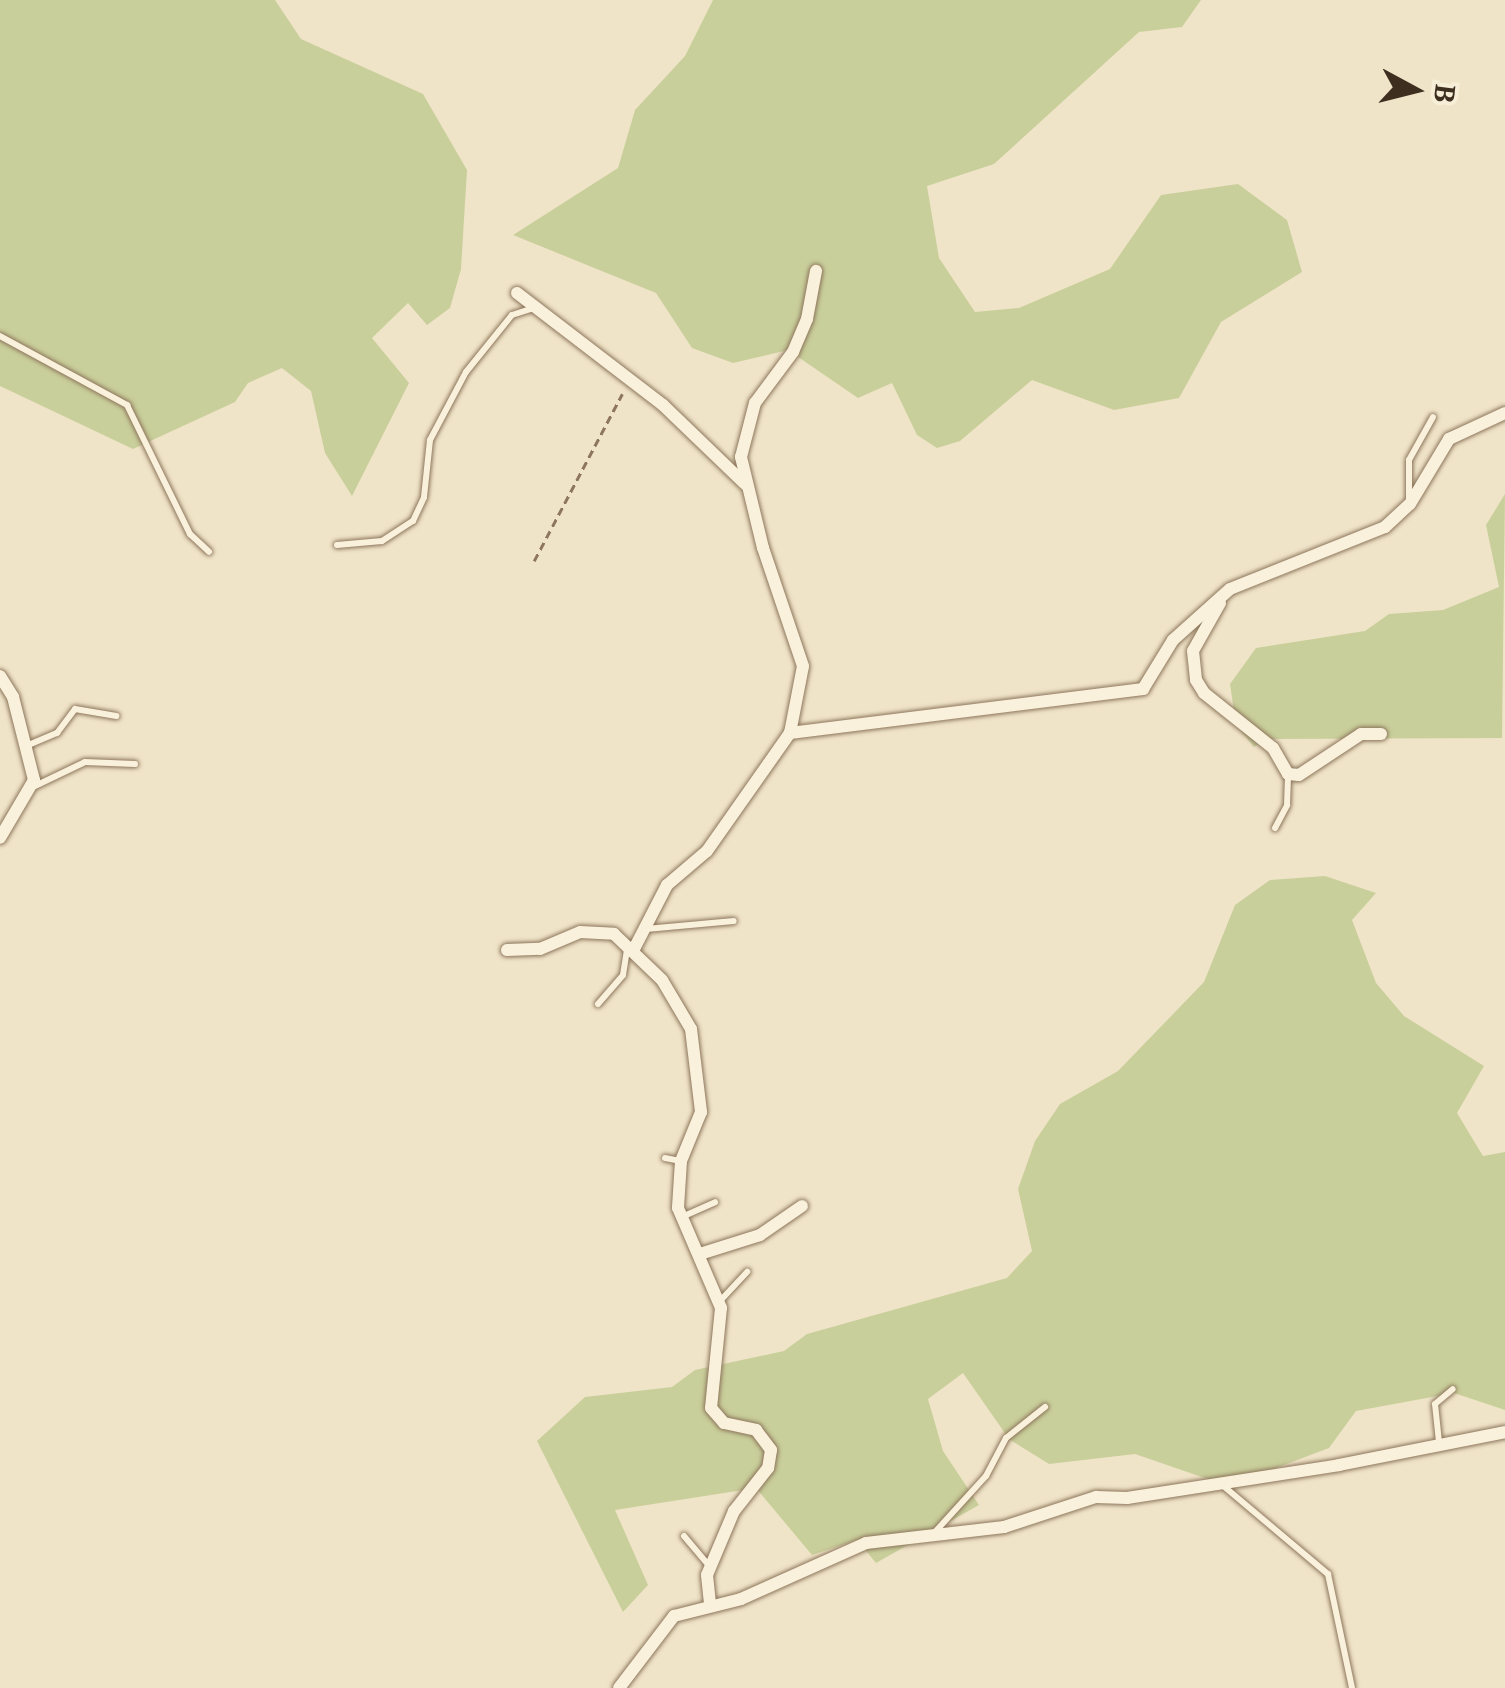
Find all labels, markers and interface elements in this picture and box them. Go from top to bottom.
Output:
north arrow [1365,40,1465,140]
text: B [1426,82,1465,105]

